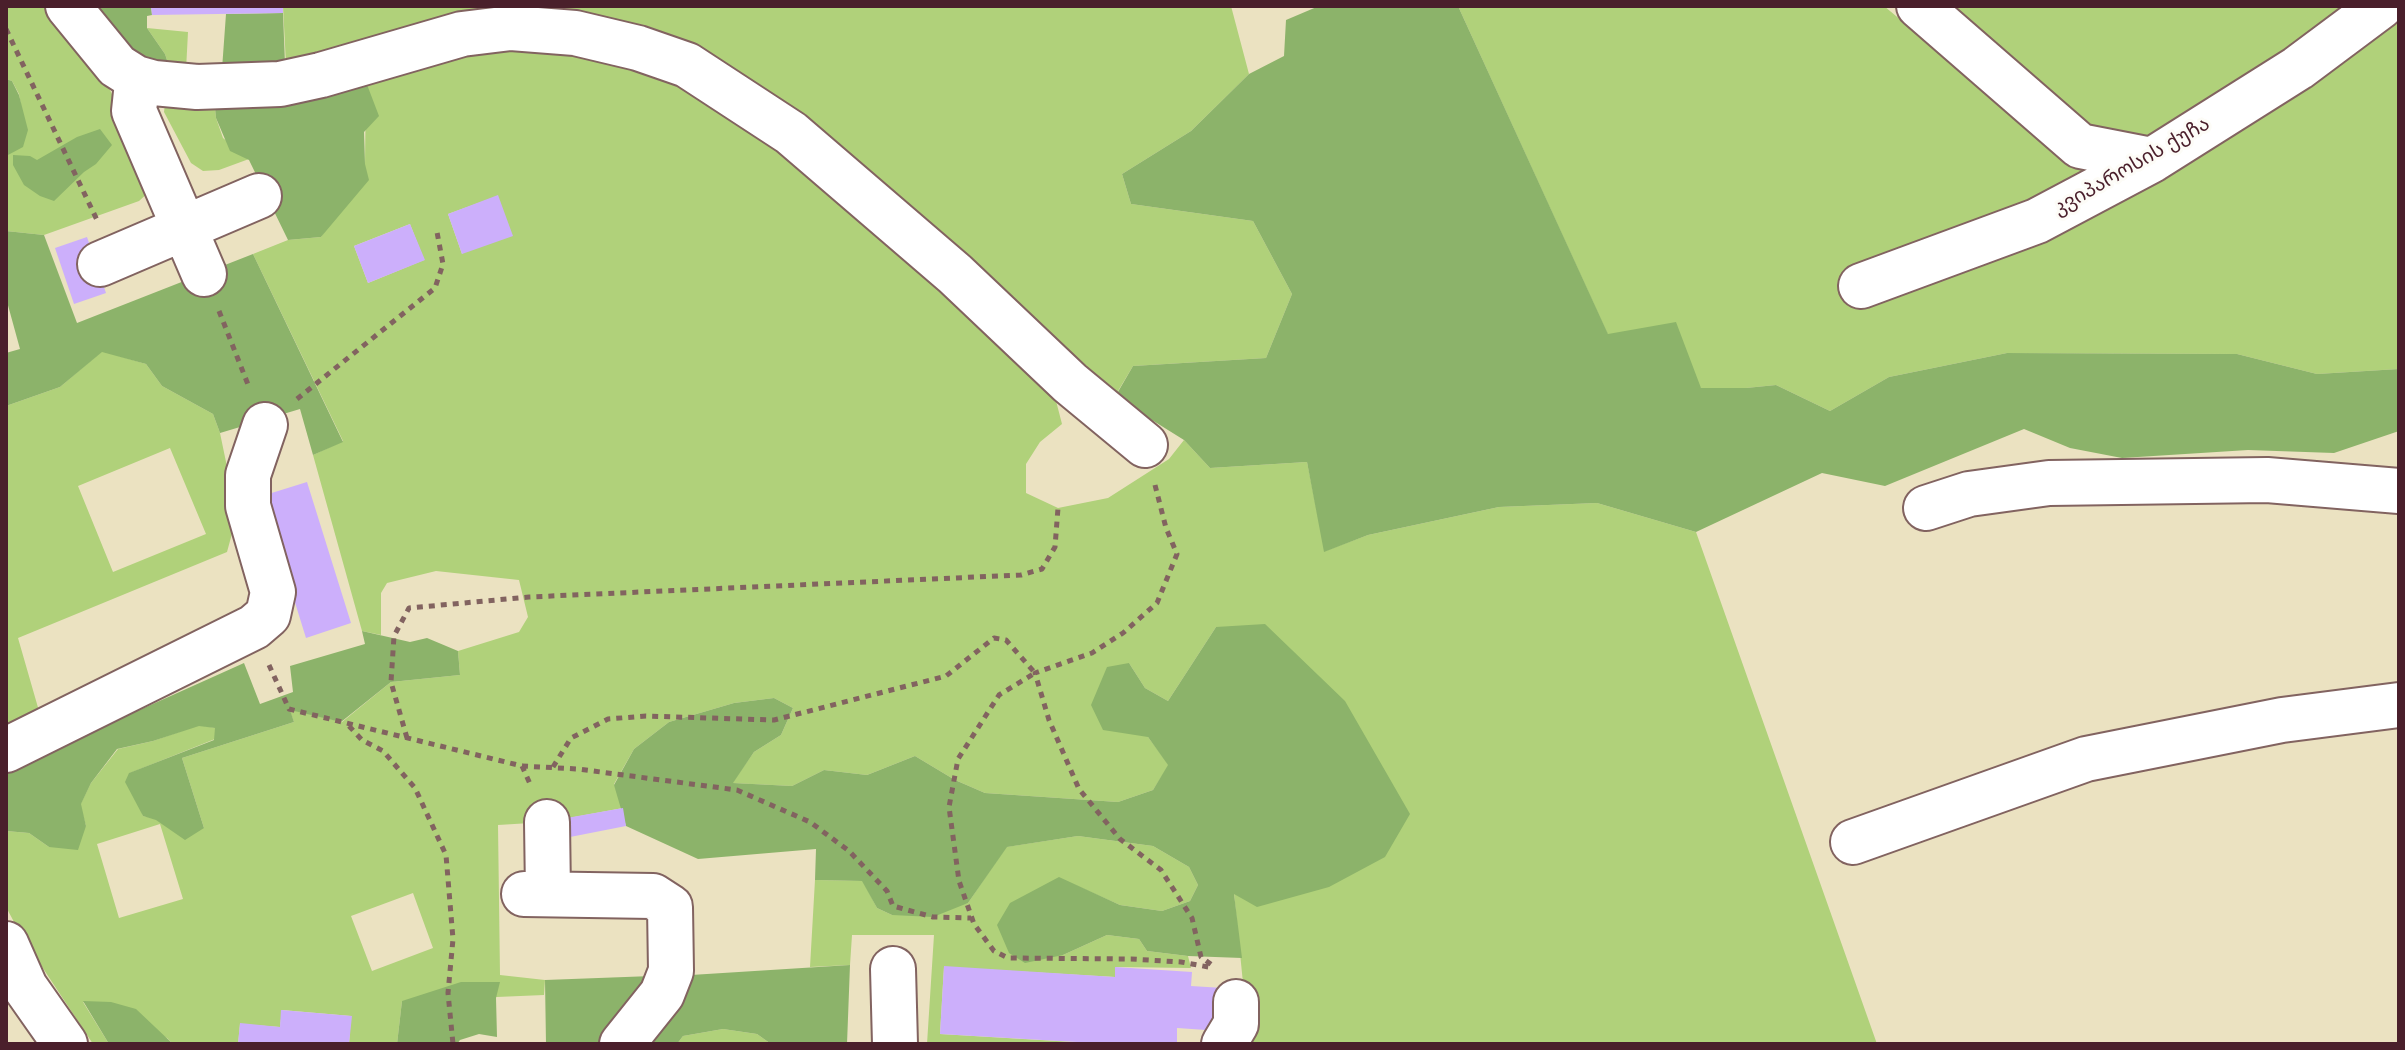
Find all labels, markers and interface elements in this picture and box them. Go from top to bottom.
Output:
street label: კვიპაროსის ქუჩა [2050,112,2214,222]

